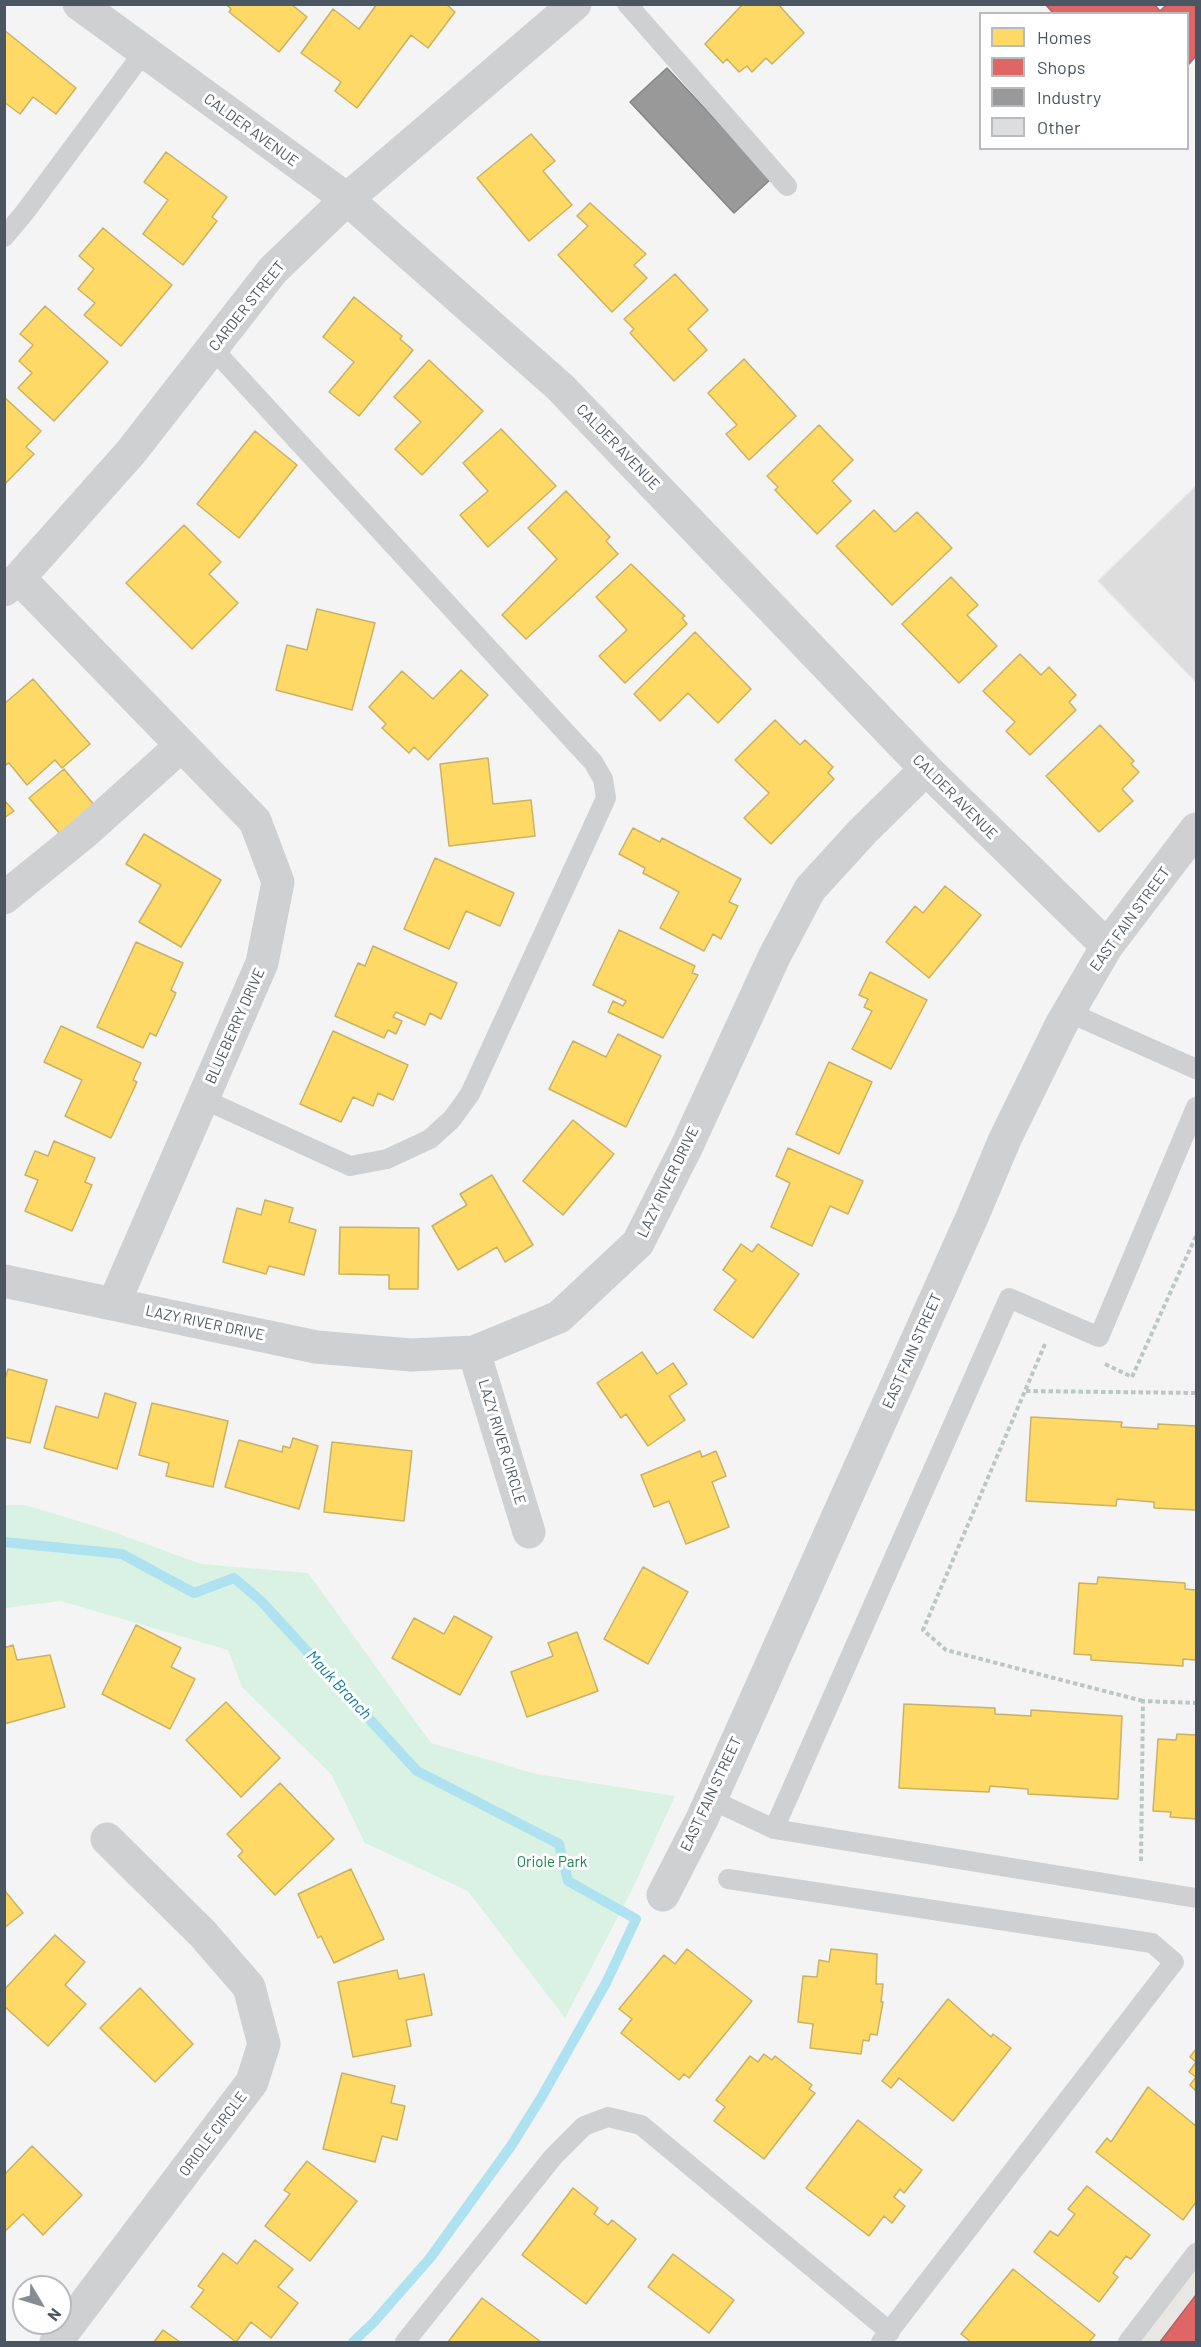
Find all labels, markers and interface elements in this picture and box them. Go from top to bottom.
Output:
legend [979,12,1189,150]
text: Homes [1037,26,1091,48]
text: Shops [1037,56,1086,78]
text: Industry [1037,86,1101,108]
street label: CALDER AVENUE [200,90,302,170]
text: Other [1037,116,1080,138]
street label: CARDER STREET [205,257,289,355]
street label: CALDER AVENUE [573,400,663,494]
street label: CALDER AVENUE [909,751,1001,843]
street label: EAST FAIN STREET [1086,863,1174,975]
street label: BLUEBERRY DRIVE [201,965,269,1087]
street label: LAZY RIVER DRIVE [633,1124,703,1240]
street label: EAST FAIN STREET [878,1291,946,1411]
street label: LAZY RIVER DRIVE [144,1302,266,1344]
street label: LAZY RIVER CIRCLE [474,1377,530,1507]
water label: Mauk Branch [302,1647,376,1723]
street label: EAST FAIN STREET [677,1734,745,1854]
park label: Oriole Park [517,1853,587,1871]
street label: ORIOLE CIRCLE [175,2088,251,2180]
north arrow [12,2275,72,2335]
text: N [44,2305,66,2325]

